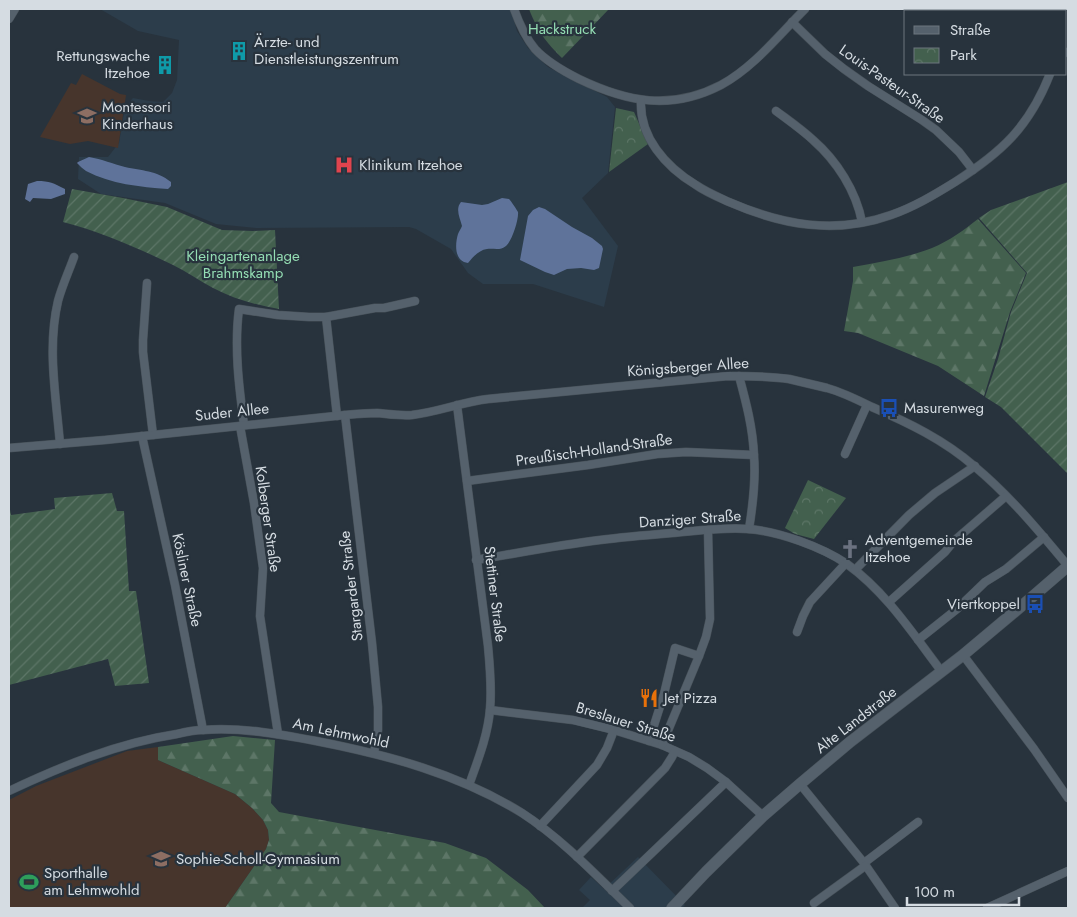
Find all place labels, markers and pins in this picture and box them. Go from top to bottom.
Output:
place label: Ärzte- und Dienstleistungszentrum [254,31,399,70]
building icon: Ärzte- und Dienstleistungszentrum [228,40,250,62]
place label: Rettungswache Itzehoe [56,45,150,84]
building icon: Rettungswache Itzehoe [154,54,176,76]
place label: Montessori Kinderhaus [102,96,173,135]
school or university icon: Montessori Kinderhaus [76,105,98,127]
hospital icon: Klinikum Itzehoe [333,154,355,176]
place label: Klinikum Itzehoe [359,154,463,176]
bus stop icon: Masurenweg [878,397,900,419]
place label: Masurenweg [904,397,984,419]
place label: Adventgemeinde Itzehoe [865,529,973,568]
church icon: Adventgemeinde Itzehoe [839,538,861,560]
place label: Viertkoppel [947,593,1020,615]
bus stop icon: Viertkoppel [1024,593,1046,615]
restaurant icon: Jet Pizza [638,687,660,709]
place label: Jet Pizza [662,687,717,709]
school or university icon: Sophie-Scholl-Gymnasium [150,848,172,870]
place label: Sophie-Scholl-Gymnasium [176,848,340,870]
place label: Sporthalle am Lehmwohld [44,862,139,901]
sports icon: Sporthalle am Lehmwohld [18,871,40,893]

